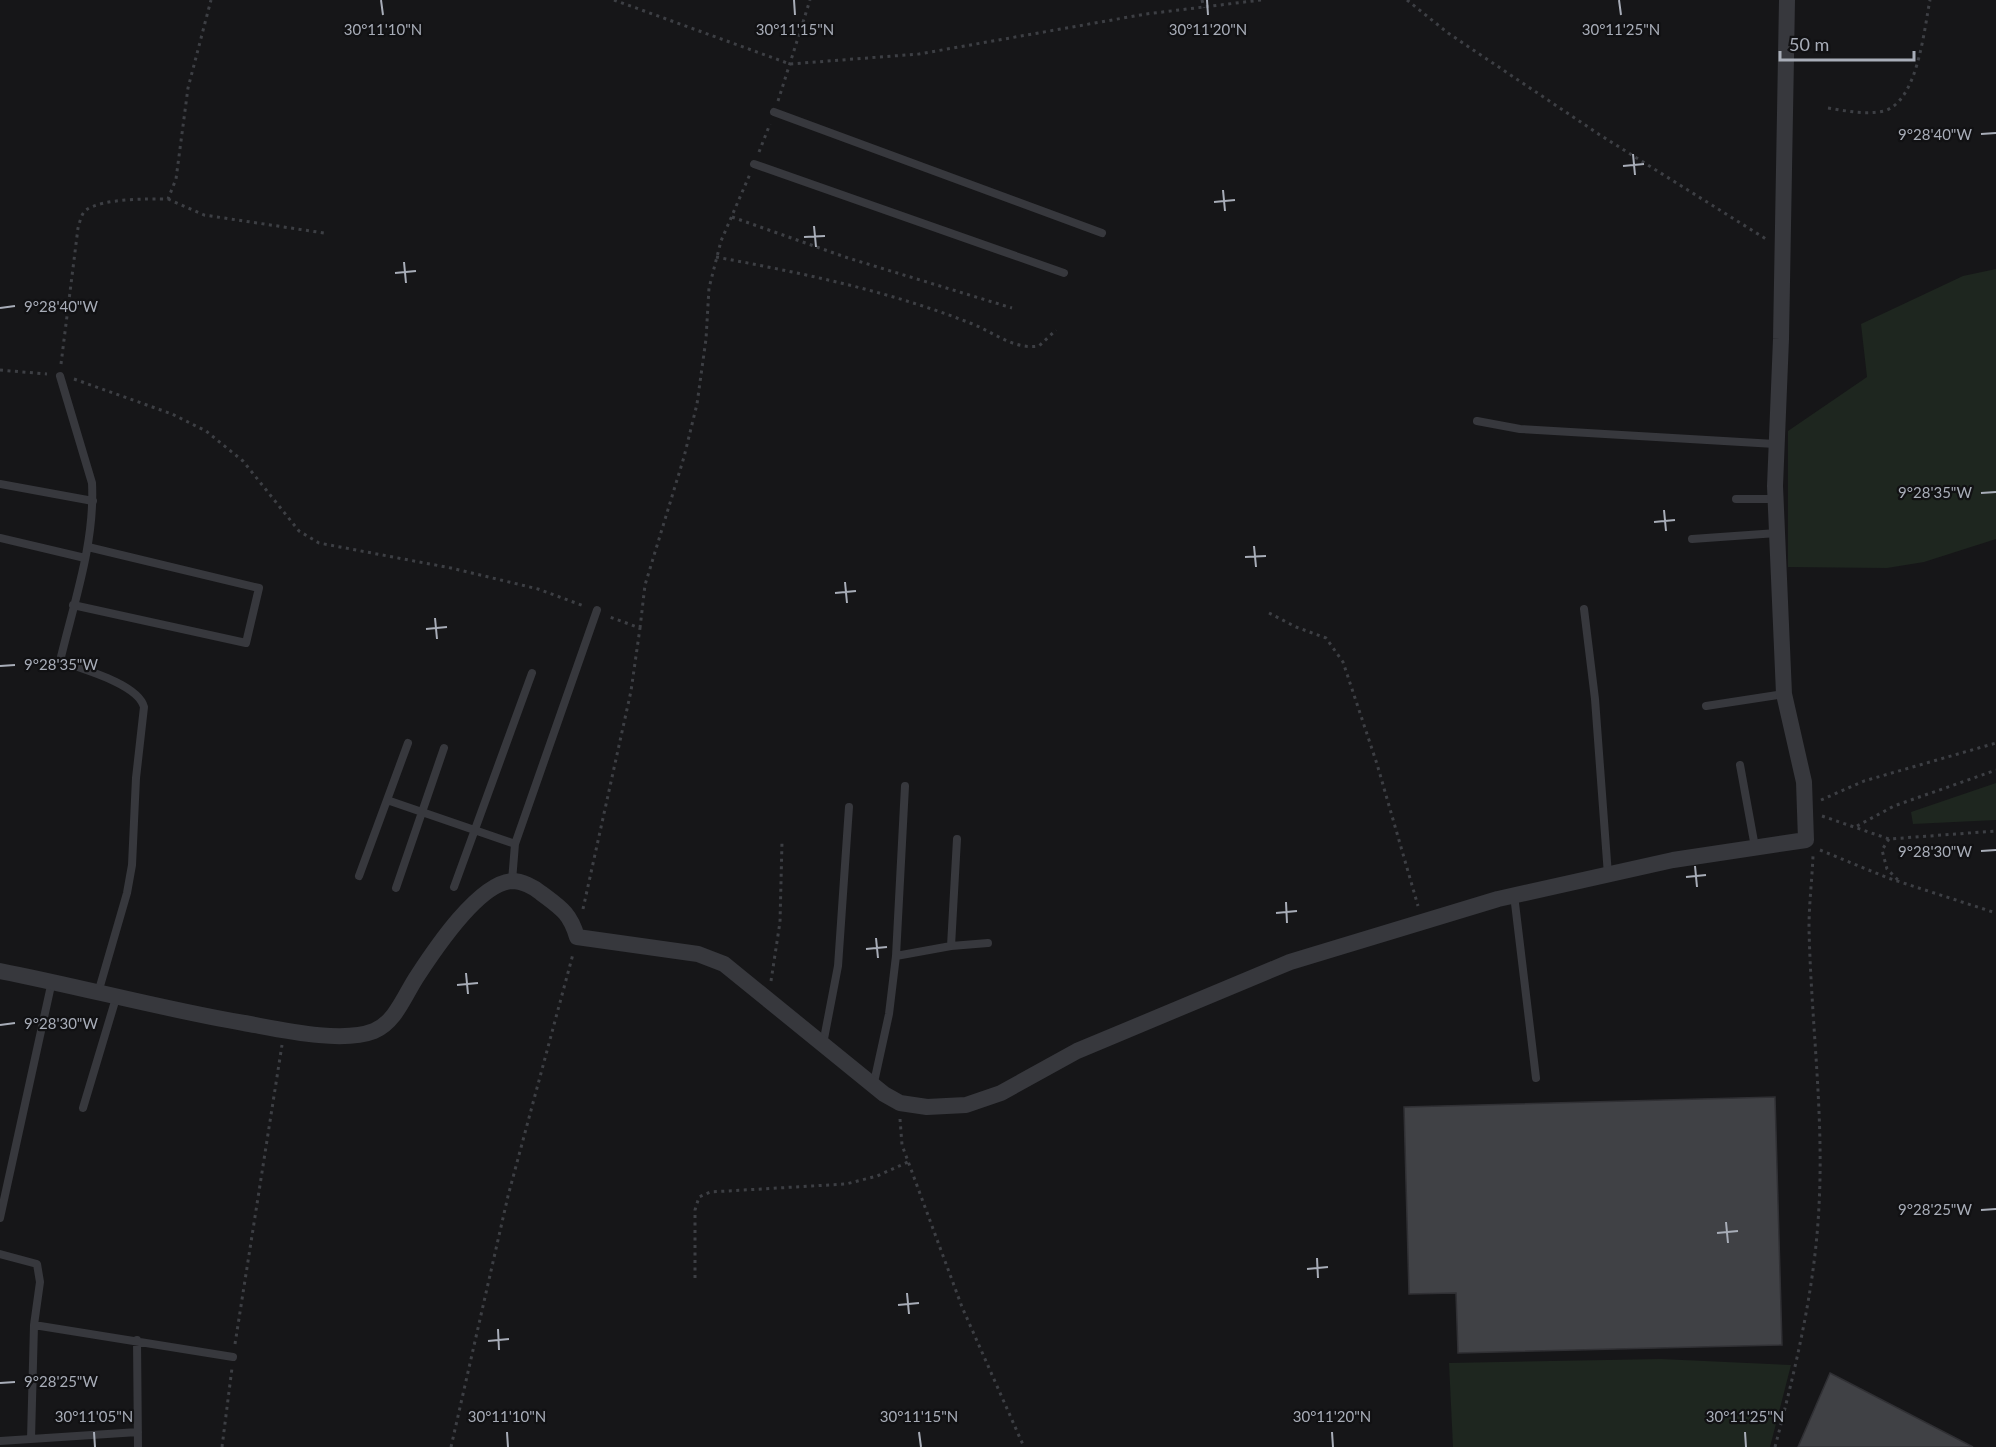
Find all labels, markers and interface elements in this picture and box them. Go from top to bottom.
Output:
text: 30°11'10"N [344,20,422,38]
text: 30°11'15"N [756,20,834,38]
text: 30°11'20"N [1169,20,1247,38]
text: 30°11'25"N [1582,20,1660,38]
scale bar [1780,24,1914,62]
text: 50 m [1789,33,1829,55]
text: 9°28'40"W [1898,125,1972,143]
text: 9°28'40"W [24,297,98,315]
text: 9°28'35"W [1898,483,1972,501]
text: 9°28'35"W [24,655,98,673]
text: 9°28'30"W [1898,842,1972,860]
text: 9°28'30"W [24,1014,98,1032]
text: 9°28'25"W [1898,1200,1972,1218]
text: 9°28'25"W [24,1372,98,1390]
text: 30°11'05"N [55,1407,133,1425]
text: 30°11'10"N [468,1407,546,1425]
text: 30°11'15"N [880,1407,958,1425]
text: 30°11'20"N [1293,1407,1371,1425]
text: 30°11'25"N [1706,1407,1784,1425]

